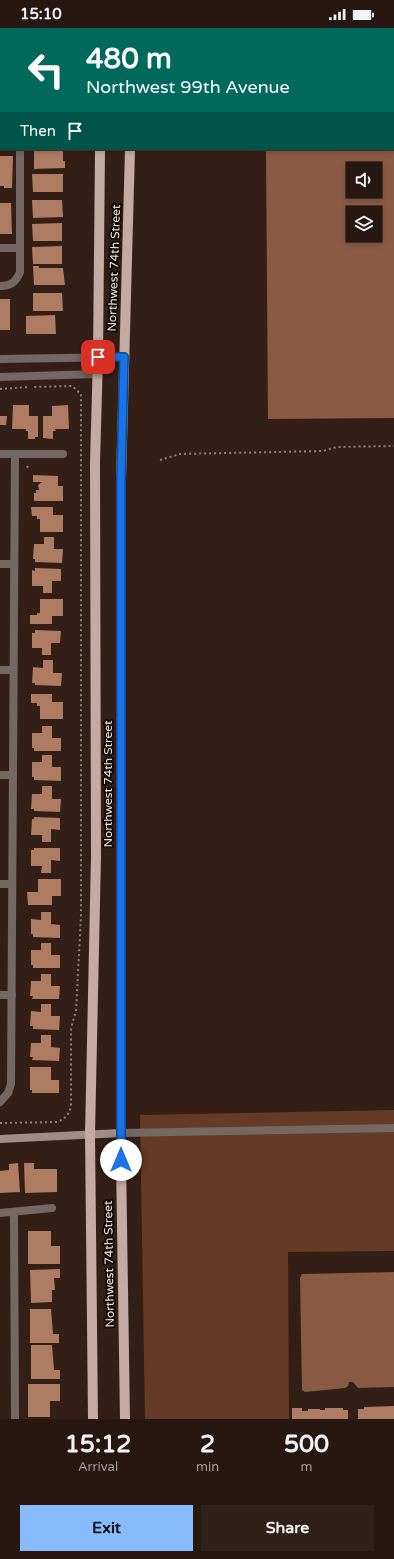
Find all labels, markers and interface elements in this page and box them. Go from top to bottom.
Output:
text: 15:10 [20,5,62,23]
text: 480 m [86,42,172,76]
icon: left [20,44,72,96]
text: Northwest 99th Avenue [86,76,290,98]
icon: arrive [64,120,86,142]
text: Then [20,122,56,140]
map controls [346,162,382,242]
button: sound [346,162,382,198]
street label: Northwest 74th Street [105,204,123,332]
button: layers [346,206,382,242]
pin [81,340,115,374]
icon: arrive [87,346,109,368]
street label: Northwest 74th Street [101,720,115,848]
position arrow [100,1139,142,1181]
street label: Northwest 74th Street [101,1200,117,1328]
text: 15:12 [65,1430,131,1459]
text: 2 [200,1430,215,1459]
text: 500 [284,1430,329,1459]
text: Arrival [78,1459,118,1475]
text: min [196,1459,219,1475]
text: m [301,1459,313,1475]
button: Exit [20,1505,193,1551]
button: Share [201,1505,374,1551]

